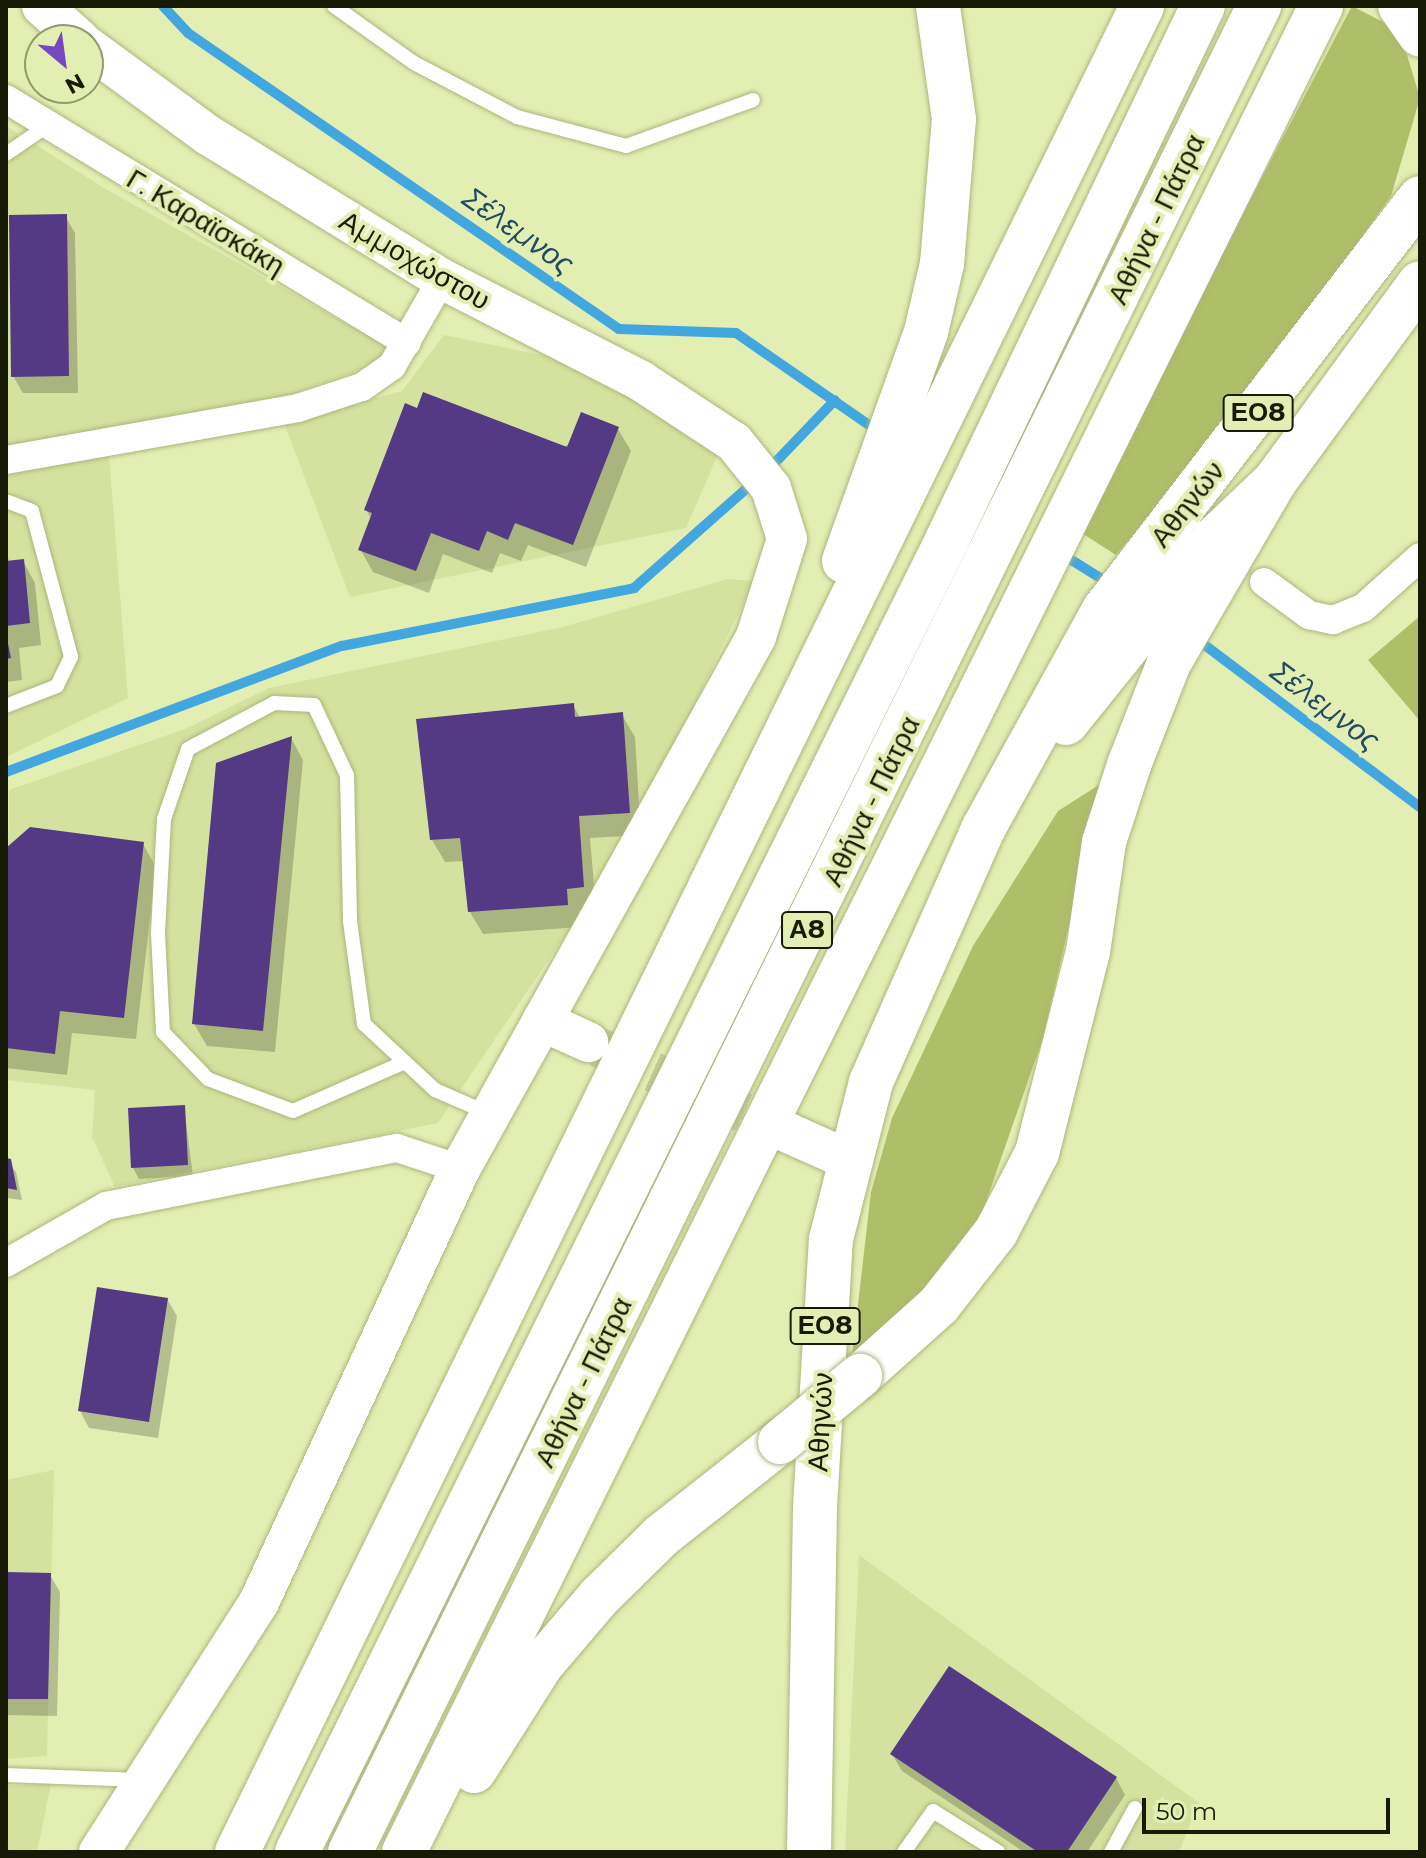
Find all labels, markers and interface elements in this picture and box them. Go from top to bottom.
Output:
north arrow [24,24,104,104]
text: N [61,68,89,100]
street label: Αθήνα - Πάτρα [1100,129,1212,309]
street label: Γ. Καραϊσκάκη [121,162,291,282]
water label: Σέλεμνος [455,180,581,282]
street label: Αμμοχώστου [334,203,496,317]
road number: ΕΟ8 [1222,391,1294,435]
street label: Αθηνών [1143,454,1231,554]
water label: Σέλεμνος [1263,653,1387,759]
street label: Αθήνα - Πάτρα [815,711,927,891]
road number: Α8 [781,908,833,952]
street label: Αθήνα - Πάτρα [527,1292,639,1472]
road number: ΕΟ8 [789,1304,861,1348]
street label: Αθηνών [801,1371,839,1473]
scale bar [1146,1782,1394,1832]
text: 50 m [1156,1797,1217,1826]

